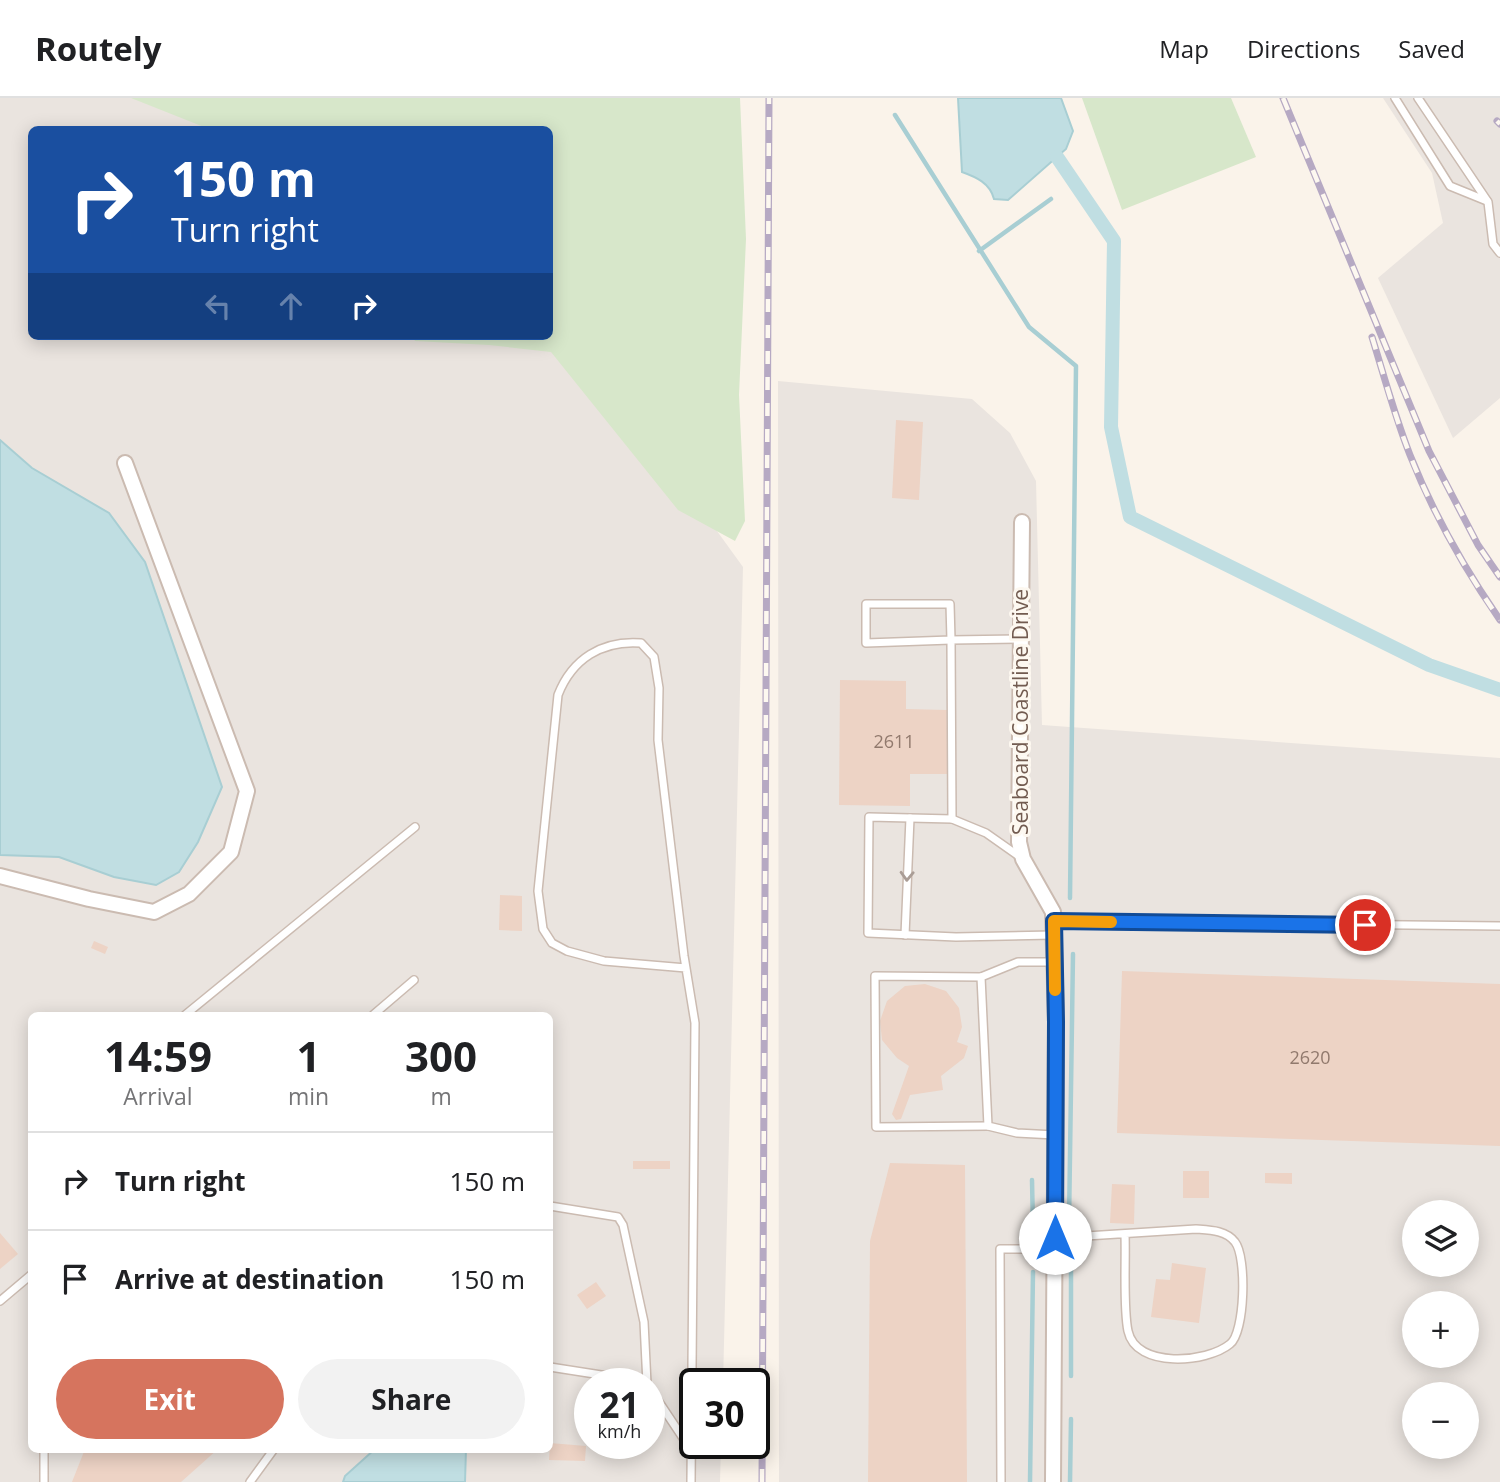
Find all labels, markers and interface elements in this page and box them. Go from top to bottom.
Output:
text: Routely [35,26,162,71]
text: Map [1159,32,1209,65]
text: Directions [1247,32,1360,65]
text: Saved [1398,32,1465,65]
text: 150 m [171,145,316,211]
icon: right [56,154,147,245]
text: Turn right [171,208,319,251]
icon: left [199,287,237,325]
icon: ahead [272,287,310,325]
icon: right [345,287,383,325]
street label: Seaboard Coastline Drive [1006,589,1034,835]
house number: 2611 [873,729,915,753]
one-way arrow [900,871,915,882]
pin [1335,895,1395,955]
icon: arrive [1346,906,1384,944]
text: 14:59 [104,1027,212,1084]
text: 1 [296,1027,321,1084]
text: 300 [405,1027,477,1084]
house number: 2620 [1289,1045,1331,1069]
text: Arrival [123,1080,193,1112]
text: min [288,1080,329,1112]
text: m [430,1080,452,1112]
icon: right [56,1162,94,1200]
text: Turn right [115,1163,246,1199]
text: 150 m [450,1163,525,1199]
map controls [1402,1200,1479,1459]
button: layers [1402,1200,1479,1277]
position arrow [1018,1201,1092,1275]
icon: arrive [56,1260,94,1298]
text: Arrive at destination [115,1261,384,1297]
text: 150 m [450,1261,525,1297]
button: + [1402,1291,1479,1368]
button: Exit [56,1359,284,1439]
button: Share [298,1359,525,1439]
speed limit sign: 30 [679,1368,770,1459]
text: 21 [599,1381,640,1428]
button: − [1402,1382,1479,1459]
text: km/h [598,1419,641,1443]

